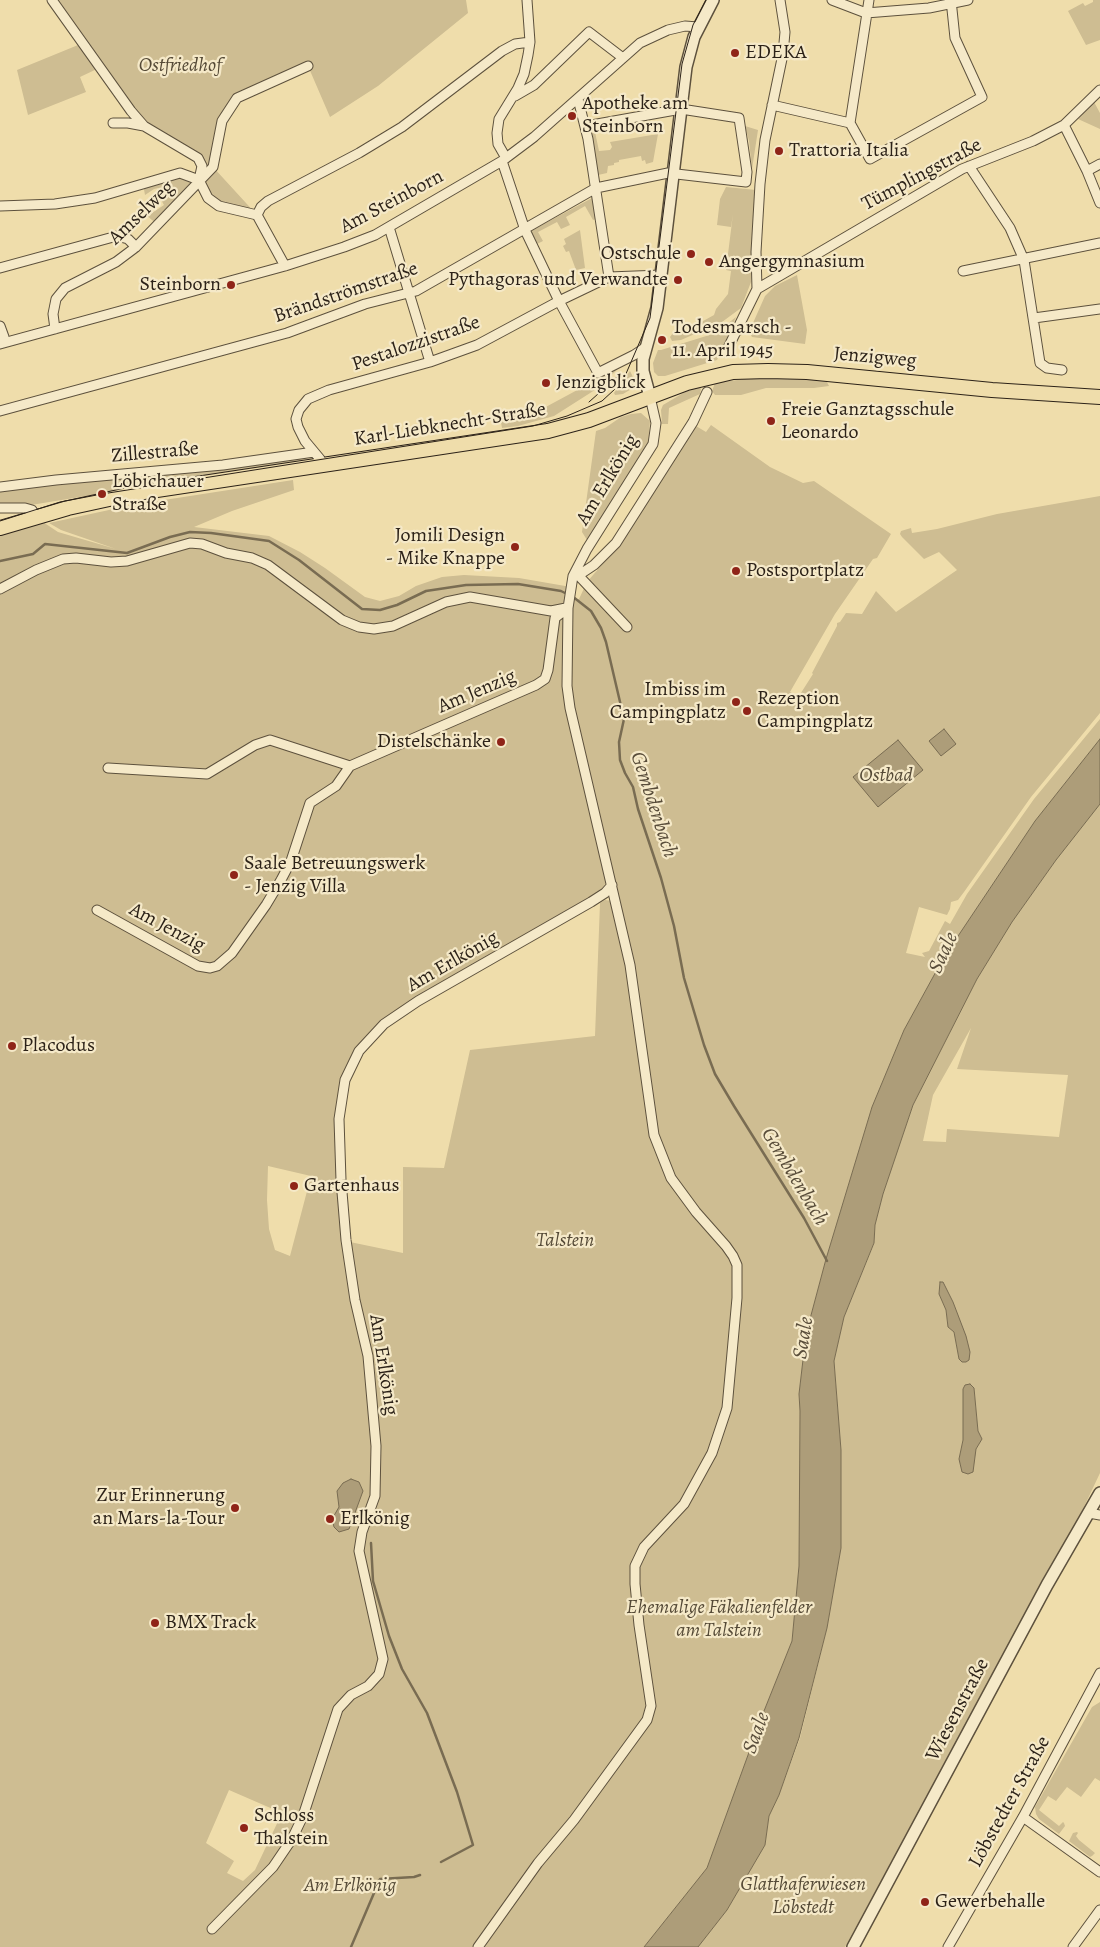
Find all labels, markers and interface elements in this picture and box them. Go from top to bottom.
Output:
place label: EDEKA [745,41,807,65]
marker: EDEKA [729,47,741,59]
park label: Ostfriedhof [139,54,221,78]
place label: Apotheke am Steinborn [582,92,688,139]
marker: Apotheke am Steinborn [566,110,578,122]
street label: Tümplingstraße [858,133,986,217]
place label: Trattoria Italia [789,139,909,163]
marker: Trattoria Italia [773,145,785,157]
street label: Am Steinborn [336,165,448,239]
street label: Amselweg [104,176,180,250]
place label: Ostschule [601,242,681,266]
marker: Ostschule [685,248,697,260]
place label: Angergymnasium [719,250,865,274]
marker: Angergymnasium [703,256,715,268]
street label: Brändströmstraße [271,257,421,329]
place label: Pythagoras und Verwandte [448,268,668,292]
place label: Steinborn [140,273,221,297]
marker: Pythagoras und Verwandte [672,274,684,286]
marker: Steinborn [225,279,237,291]
street label: Pestalozzistraße [349,311,483,377]
place label: Todesmarsch - 11. April 1945 [672,316,792,363]
marker: Todesmarsch - 11. April 1945 [656,334,668,346]
street label: Jenzigweg [833,342,917,374]
place label: Jenzigblick [556,371,646,395]
marker: Jenzigblick [540,377,552,389]
street label: Karl-Liebknecht-Straße [352,398,548,452]
place label: Freie Ganztagsschule Leonardo [781,398,954,445]
marker: Freie Ganztagsschule Leonardo [765,415,777,427]
street label: Am Erlkönig [572,430,644,530]
street label: Zillestraße [110,437,200,469]
place label: Löbichauer Straße [112,470,204,517]
marker: Löbichauer Straße [96,488,108,500]
place label: Jomili Design - Mike Knappe [386,524,505,571]
marker: Jomili Design - Mike Knappe [509,541,521,553]
place label: Postsportplatz [746,559,864,583]
marker: Postsportplatz [730,565,742,577]
street label: Am Jenzig [434,665,520,719]
place label: Imbiss im Campingplatz [610,678,726,725]
place label: Rezeption Campingplatz [757,687,873,734]
marker: Imbiss im Campingplatz [730,696,742,708]
marker: Rezeption Campingplatz [741,705,753,717]
place label: Distelschänke [377,730,491,754]
marker: Distelschänke [495,736,507,748]
water label: Gembdenbach [624,749,682,861]
park label: Ostbad [859,764,913,788]
place label: Saale Betreuungswerk - Jenzig Villa [244,852,425,899]
marker: Saale Betreuungswerk - Jenzig Villa [228,869,240,881]
street label: Am Jenzig [125,898,209,958]
street label: Am Erlkönig [403,926,503,998]
water label: Saale [924,928,964,978]
place label: Placodus [22,1034,95,1058]
marker: Placodus [6,1040,18,1052]
water label: Gembdenbach [755,1123,833,1231]
place label: Gartenhaus [304,1174,399,1198]
marker: Gartenhaus [288,1180,300,1192]
park label: Talstein [536,1229,594,1253]
street label: Am Erlkönig [363,1313,403,1417]
water label: Saale [788,1315,820,1361]
place label: Zur Erinnerung an Mars-la-Tour [93,1484,225,1531]
marker: Zur Erinnerung an Mars-la-Tour [229,1502,241,1514]
place label: Erlkönig [340,1507,410,1531]
marker: Erlkönig [324,1513,336,1525]
park label: Ehemalige Fäkalienfelder am Talstein [626,1596,812,1643]
place label: BMX Track [165,1611,256,1635]
marker: BMX Track [149,1617,161,1629]
street label: Wiesenstraße [921,1655,995,1765]
water label: Saale [738,1709,776,1757]
street label: Löbstedter Straße [964,1732,1056,1872]
place label: Schloss Thalstein [254,1804,328,1851]
marker: Schloss Thalstein [238,1822,250,1834]
park label: Glatthaferwiesen Löbstedt [740,1873,866,1920]
park label: Am Erlkönig [304,1874,396,1898]
place label: Gewerbehalle [935,1890,1045,1914]
marker: Gewerbehalle [919,1896,931,1908]

